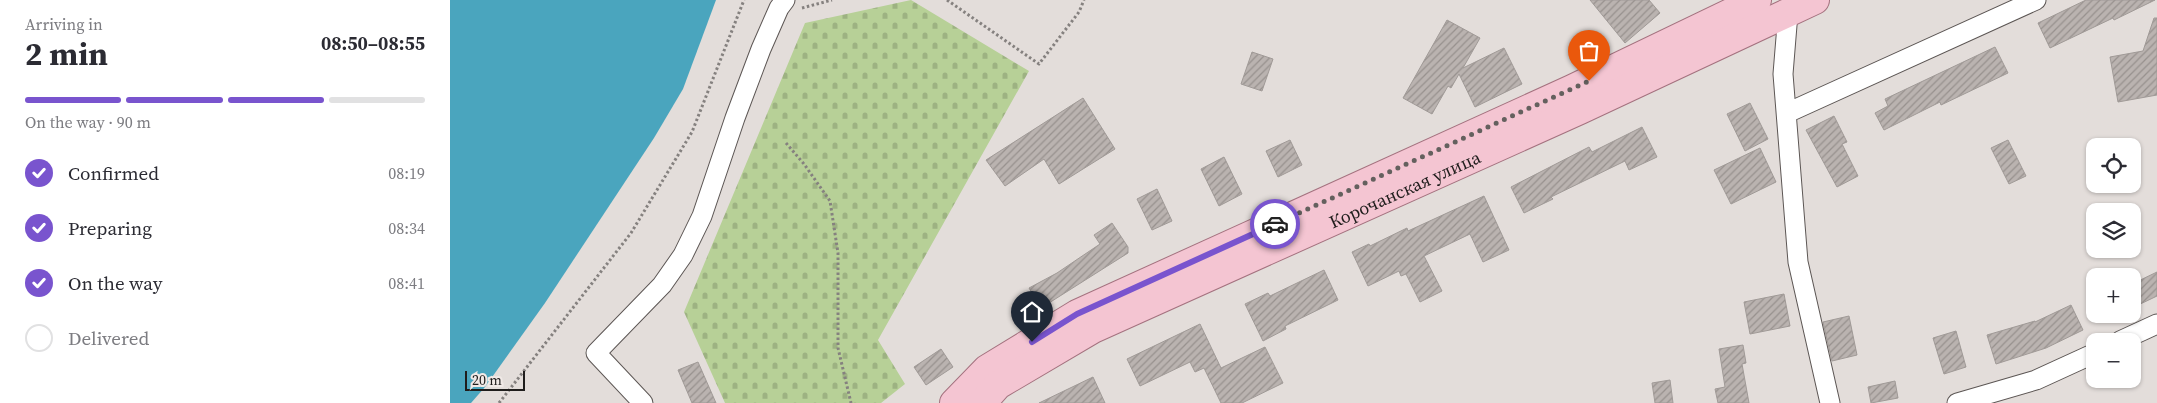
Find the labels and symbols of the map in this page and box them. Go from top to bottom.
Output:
pin [1568,30,1610,81]
street label: Корочанская улица [1325,144,1485,234]
courier [1250,199,1300,249]
pin [1011,291,1053,342]
scale bar [465,368,525,391]

